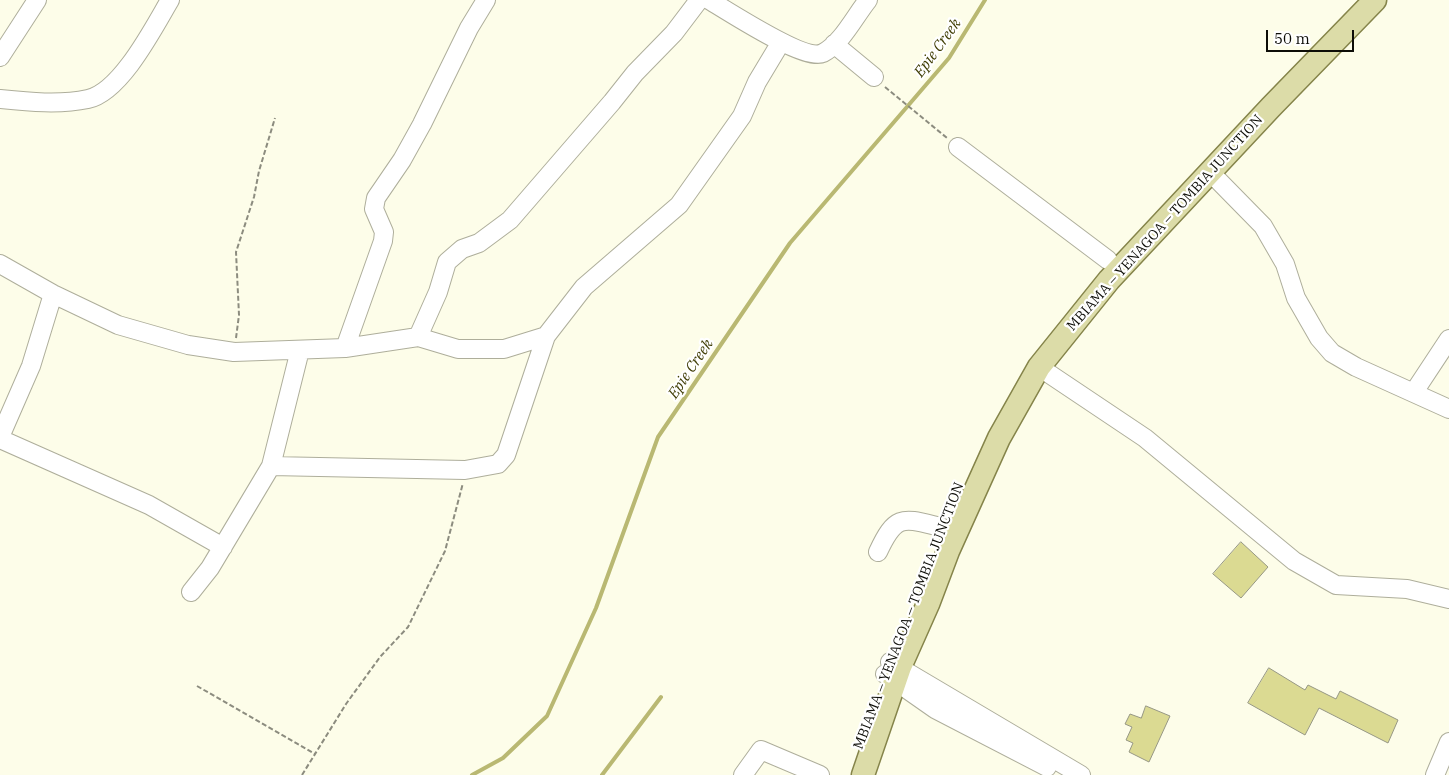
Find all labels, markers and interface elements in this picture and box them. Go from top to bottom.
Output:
water label: Epie Creek [911,15,965,81]
scale bar [1269,20,1356,52]
text: 50 m [1274,29,1310,48]
street label: MBIAMA – YENAGOA – TOMBIA JUNCTION [1064,112,1266,334]
water label: Epie Creek [665,336,717,402]
street label: MBIAMA – YENAGOA – TOMBIA JUNCTION [850,480,968,752]

